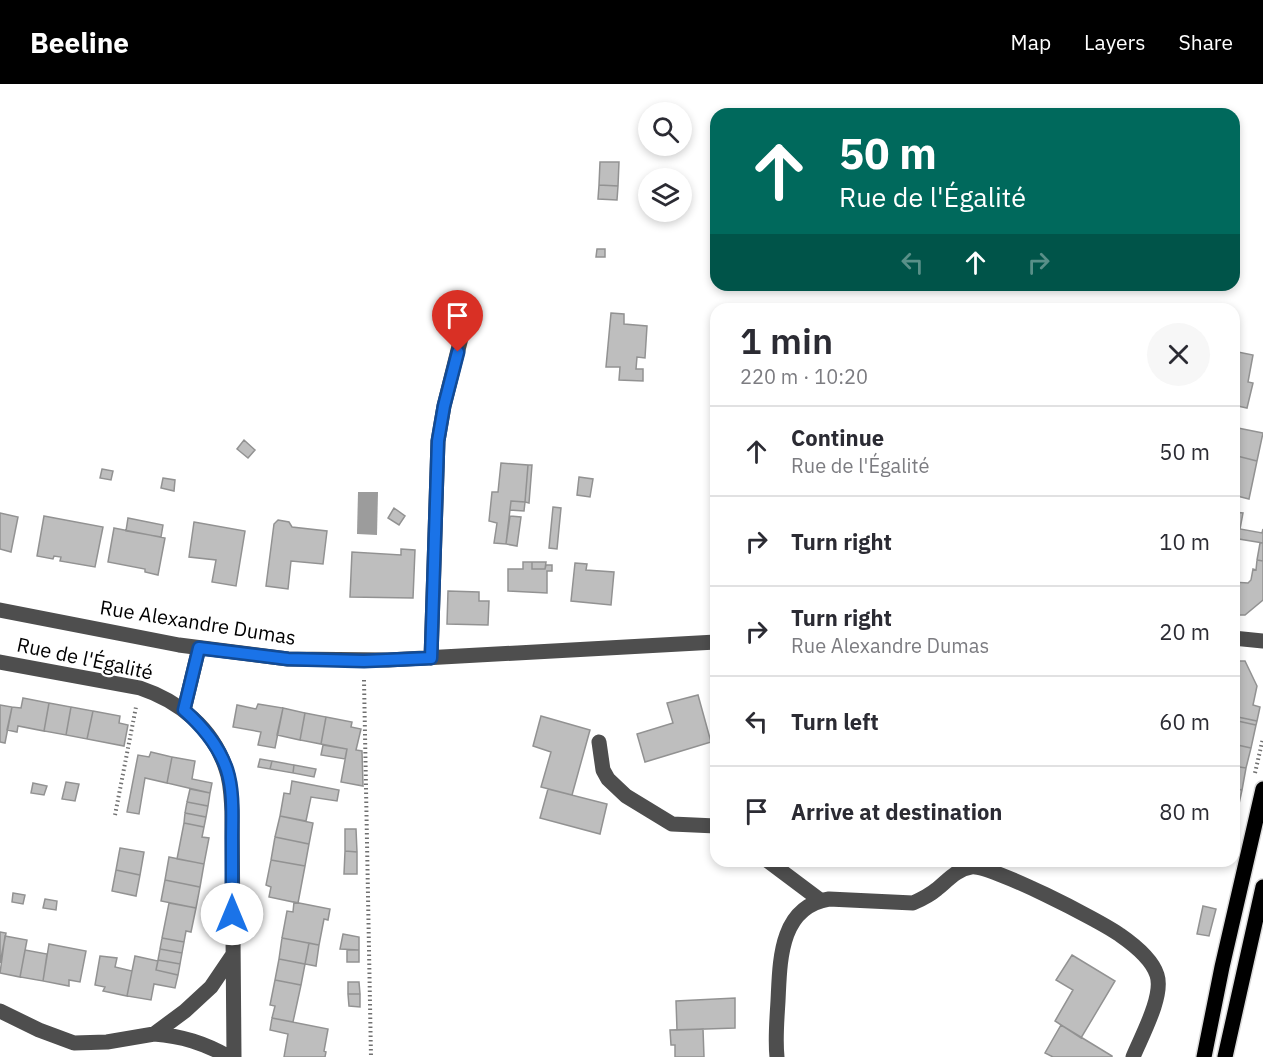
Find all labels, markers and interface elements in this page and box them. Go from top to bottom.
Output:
text: Beeline [30,24,129,61]
text: Map [1011,28,1051,56]
text: Layers [1084,28,1146,56]
text: Share [1179,28,1233,56]
map controls [638,102,692,222]
button: search [638,102,692,156]
text: 50 m [839,126,937,181]
icon: ahead [740,132,818,210]
button: layers [638,168,692,222]
text: Rue de l'Égalité [839,179,1026,214]
icon: left [896,246,929,279]
icon: ahead [959,246,992,279]
icon: right [1022,246,1055,279]
pin [432,290,483,352]
icon: arrive [441,299,474,332]
text: 1 min [740,317,833,364]
button: close [1147,323,1210,386]
text: 220 m · 10:20 [740,363,868,390]
text: Continue [791,423,884,452]
icon: ahead [740,435,773,468]
text: 50 m [1159,437,1210,466]
text: Rue de l'Égalité [791,452,930,479]
icon: right [740,525,773,558]
text: Turn right [791,527,892,556]
text: 10 m [1159,527,1210,556]
street label: Rue Alexandre Dumas [98,593,298,651]
text: Turn right [791,603,892,632]
icon: right [740,615,773,648]
text: 20 m [1159,617,1210,646]
street label: Rue de l'Égalité [14,630,156,686]
text: Rue Alexandre Dumas [791,632,989,659]
icon: left [740,705,773,738]
text: Turn left [791,707,879,736]
text: 60 m [1159,707,1210,736]
icon: arrive [740,795,773,828]
text: Arrive at destination [791,797,1002,826]
text: 80 m [1159,797,1210,826]
position arrow [200,882,264,946]

